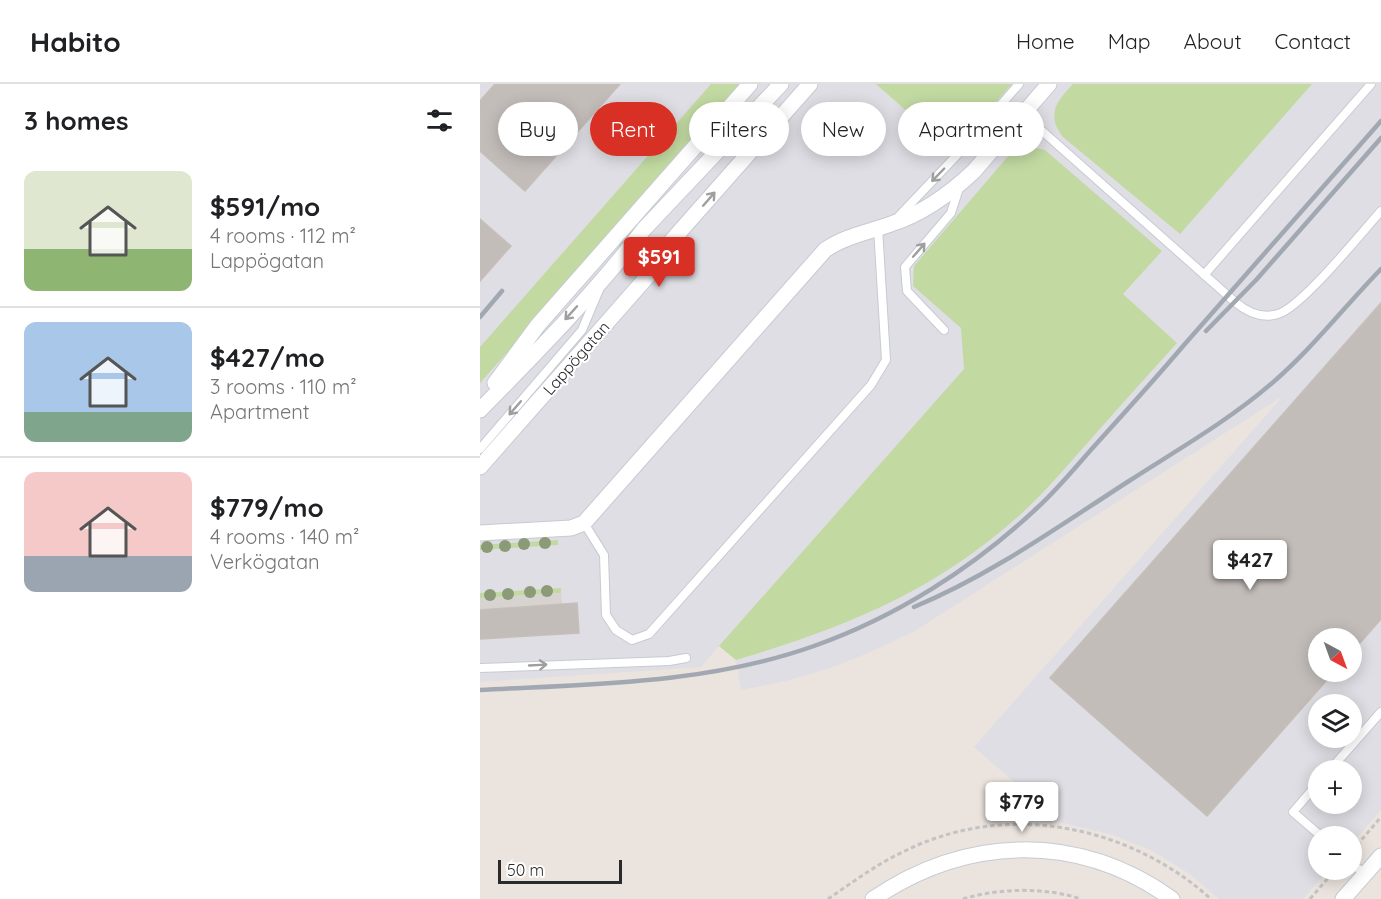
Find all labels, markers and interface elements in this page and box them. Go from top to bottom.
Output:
text: Habito [30,24,121,59]
text: Home [1016,28,1075,54]
text: Map [1108,28,1151,54]
text: About [1184,28,1242,54]
text: Contact [1275,28,1351,54]
chip: Buy [498,102,578,156]
chip: Rent [590,102,677,156]
chip: Filters [689,102,789,156]
chip: New [801,102,886,156]
chip: Apartment [898,102,1044,156]
text: 3 homes [24,104,129,137]
icon: filters [423,104,456,137]
one-way arrow [931,167,946,182]
text: $591/mo [210,190,320,223]
one-way arrow [702,192,716,207]
icon: home [72,195,144,267]
text: 4 rooms · 112 m² [210,223,356,248]
pin: $591 [623,237,695,288]
one-way arrow [912,243,926,258]
text: $591 [638,244,680,269]
text: Lappögatan [210,248,324,273]
one-way arrow [564,306,579,321]
street label: Lappögatan [539,317,613,399]
text: $427/mo [210,341,325,374]
icon: home [72,346,144,418]
text: 3 rooms · 110 m² [210,374,357,399]
text: Apartment [210,399,310,424]
one-way arrow [509,400,522,416]
text: $779/mo [210,491,324,524]
icon: home [72,496,144,568]
text: 4 rooms · 140 m² [210,524,359,549]
pin: $427 [1214,540,1286,591]
text: $427 [1227,547,1273,572]
text: Verkögatan [210,549,320,574]
north arrow [1308,628,1362,682]
map controls [1308,628,1362,880]
one-way arrow [528,659,548,670]
button: layers [1308,694,1362,748]
button: + [1308,760,1362,814]
pin: $779 [986,782,1058,833]
text: $779 [999,789,1045,814]
button: − [1308,826,1362,880]
scale bar [498,857,622,884]
text: 50 m [507,860,544,880]

